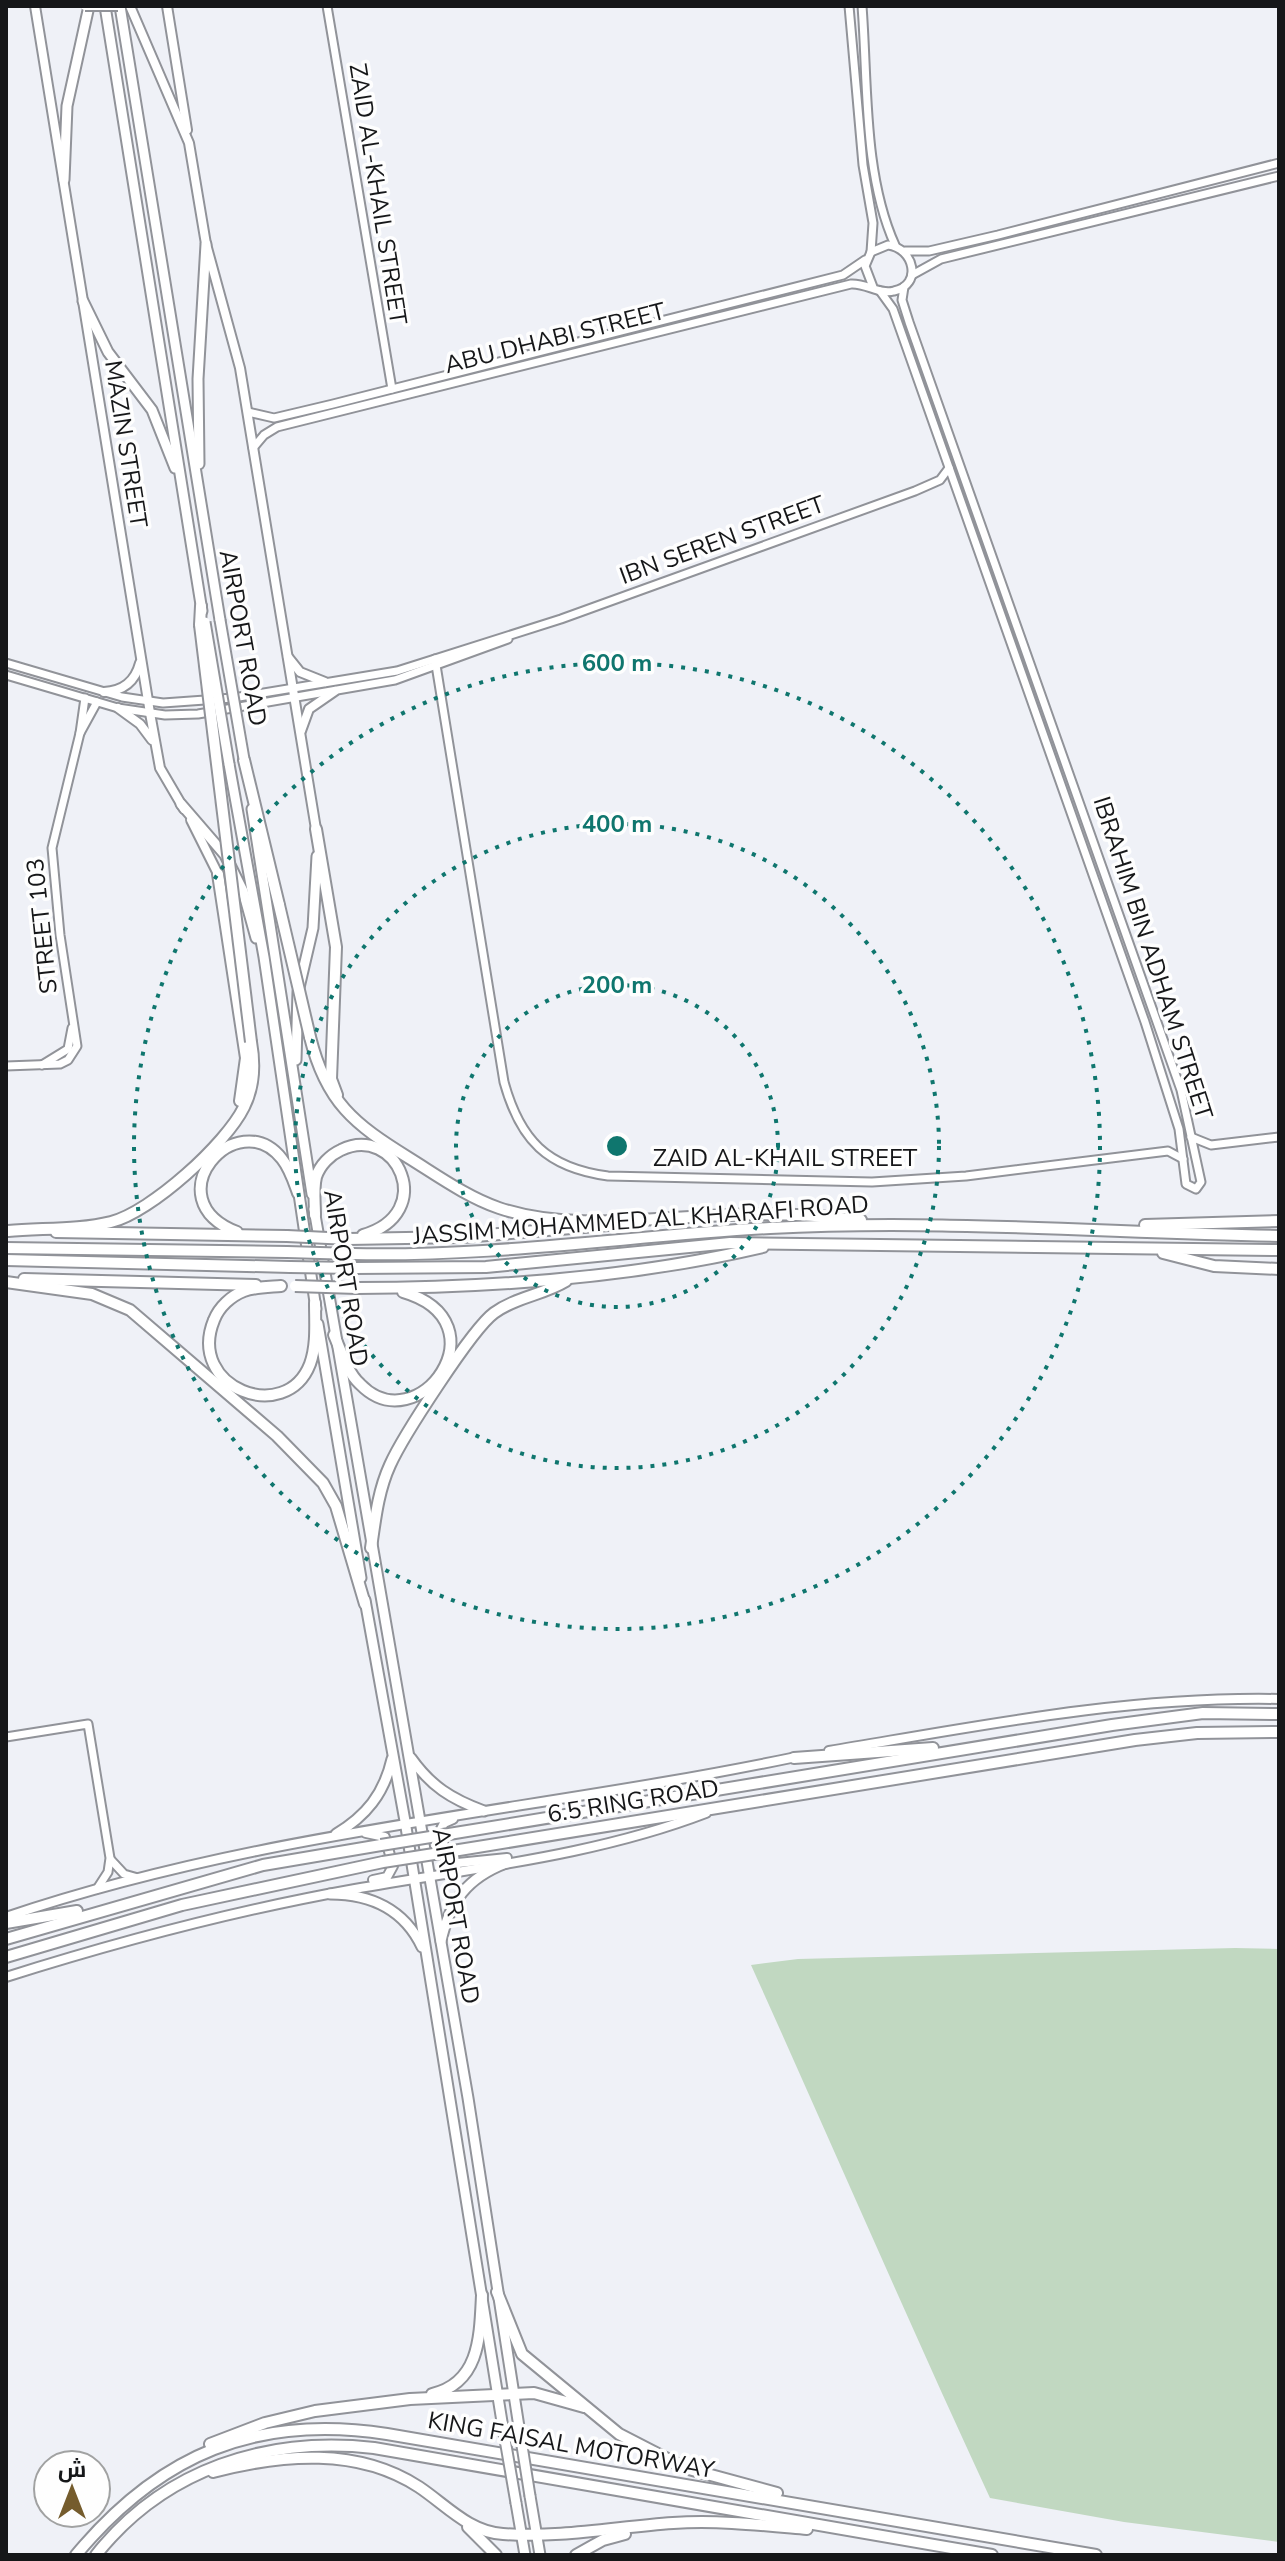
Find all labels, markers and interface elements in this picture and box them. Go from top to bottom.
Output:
street label: ZAID AL-KHAIL STREET [342,61,415,328]
street label: ABU DHABI STREET [441,295,669,381]
street label: MAZIN STREET [97,358,155,531]
street label: IBN SEREN STREET [615,488,829,592]
street label: AIRPORT ROAD [212,547,274,729]
text: 600 m [582,647,652,679]
street label: IBRAHIM BIN ADHAM STREET [1086,792,1221,1124]
text: 400 m [582,808,652,840]
street label: STREET 103 [19,856,65,996]
text: 200 m [582,969,652,1001]
centre of rings [603,1132,631,1160]
street label: ZAID AL-KHAIL STREET [653,1142,918,1174]
street label: AIRPORT ROAD [316,1187,376,1369]
street label: JASSIM MOHAMMED AL KHARAFI ROAD [411,1188,870,1252]
street label: 6.5 RING ROAD [545,1772,721,1830]
street label: AIRPORT ROAD [425,1825,487,2007]
street label: KING FAISAL MOTORWAY [425,2404,717,2486]
north arrow [32,2449,112,2529]
text: ش [58,2455,86,2485]

